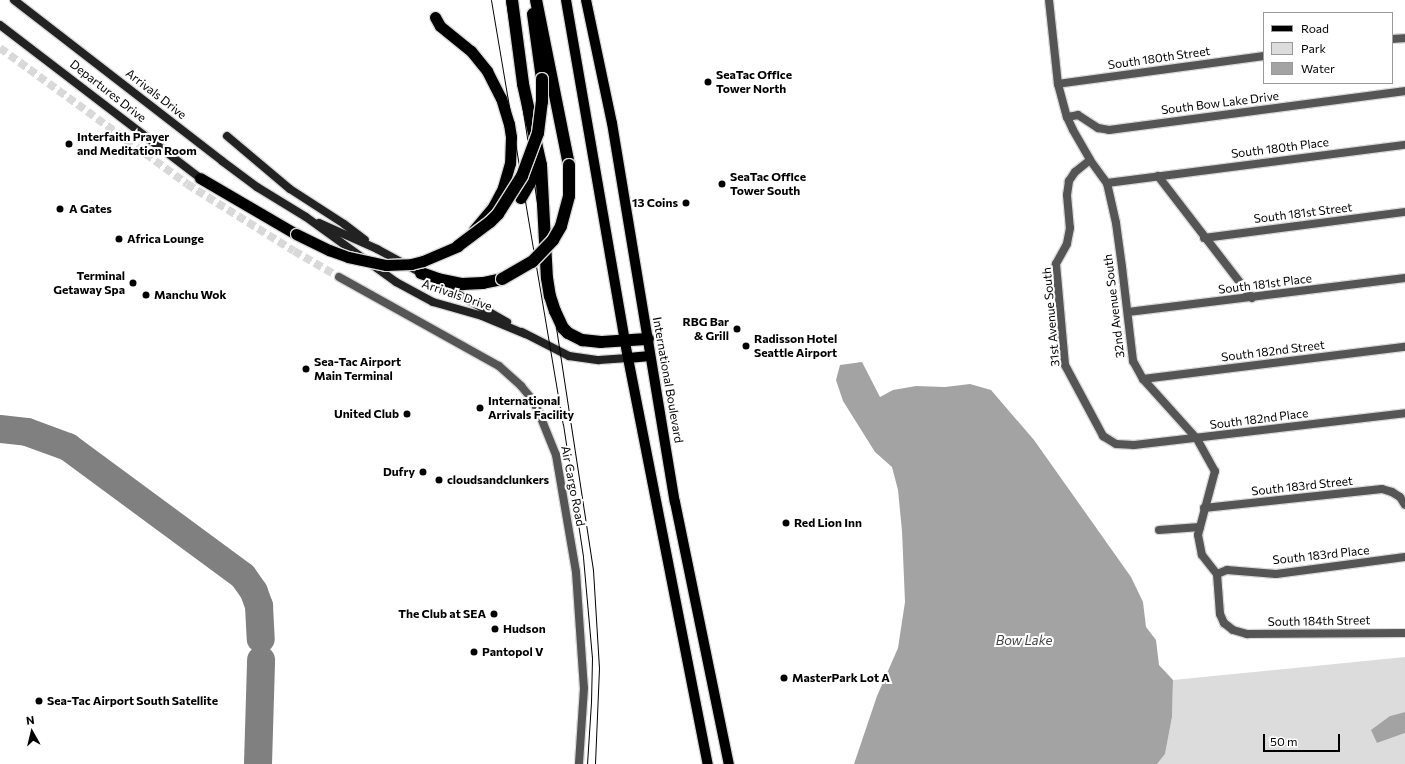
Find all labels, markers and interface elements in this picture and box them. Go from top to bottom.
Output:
legend [1263,12,1393,84]
text: Road [1301,21,1329,35]
text: Park [1301,41,1326,55]
street label: South 180th Street [1107,44,1211,72]
street label: Departures Drive [67,57,149,125]
text: Water [1301,61,1335,75]
street label: Arrivals Drive [123,66,189,122]
place label: SeaTac Office Tower North [716,68,792,96]
marker: SeaTac Office Tower North [703,77,713,87]
street label: South Bow Lake Drive [1160,89,1280,117]
place label: Interfaith Prayer and Meditation Room [77,130,197,158]
street label: South 180th Place [1230,135,1330,161]
marker: Interfaith Prayer and Meditation Room [64,139,74,149]
place label: SeaTac Office Tower South [730,170,806,198]
marker: SeaTac Office Tower South [717,179,727,189]
place label: 13 Coins [632,196,678,210]
marker: 13 Coins [681,198,691,208]
street label: South 181st Street [1253,200,1353,226]
place label: A Gates [69,202,112,216]
marker: A Gates [54,203,66,215]
place label: Africa Lounge [127,232,204,246]
marker: Africa Lounge [114,234,124,244]
street label: 32nd Avenue South [1100,253,1128,359]
street label: 31st Avenue South [1039,267,1063,367]
place label: Terminal Getaway Spa [53,269,125,297]
street label: South 181st Place [1217,271,1313,297]
street label: Arrivals Drive [420,276,494,314]
marker: Terminal Getaway Spa [128,278,138,288]
place label: Manchu Wok [154,288,226,302]
marker: Manchu Wok [141,290,151,300]
place label: RBG Bar & Grill [683,315,729,343]
street label: International Boulevard [650,316,686,444]
marker: RBG Bar & Grill [732,324,742,334]
place label: Radisson Hotel Seattle Airport [754,332,837,360]
street label: South 182nd Street [1220,338,1326,364]
marker: Radisson Hotel Seattle Airport [741,341,751,351]
place label: Sea-Tac Airport Main Terminal [314,355,401,383]
marker: Sea-Tac Airport Main Terminal [301,364,311,374]
place label: International Arrivals Facility [488,394,574,422]
marker: International Arrivals Facility [475,403,485,413]
street label: South 182nd Place [1209,406,1309,432]
place label: United Club [334,407,399,421]
marker: United Club [402,409,412,419]
street label: Air Cargo Road [558,445,588,527]
place label: Dufry [383,465,415,479]
marker: Dufry [418,467,428,477]
place label: cloudsandclunkers [447,473,549,487]
street label: South 183rd Street [1251,474,1353,498]
marker: cloudsandclunkers [434,475,444,485]
place label: Red Lion Inn [794,516,862,530]
marker: Red Lion Inn [781,518,791,528]
street label: South 183rd Place [1272,543,1370,567]
place label: The Club at SEA [398,607,486,621]
marker: The Club at SEA [489,609,499,619]
street label: South 184th Street [1268,613,1370,629]
place label: Hudson [503,622,546,636]
marker: Hudson [490,624,500,634]
water label: Bow Lake [996,632,1052,648]
place label: Pantopol V [482,645,544,659]
marker: Pantopol V [469,647,479,657]
place label: MasterPark Lot A [792,671,890,685]
marker: MasterPark Lot A [779,673,789,683]
place label: Sea-Tac Airport South Satellite [47,694,218,708]
marker: Sea-Tac Airport South Satellite [34,696,44,706]
north arrow [12,712,52,752]
text: N [25,713,35,727]
scale bar [1265,726,1342,752]
text: 50 m [1270,734,1298,748]

